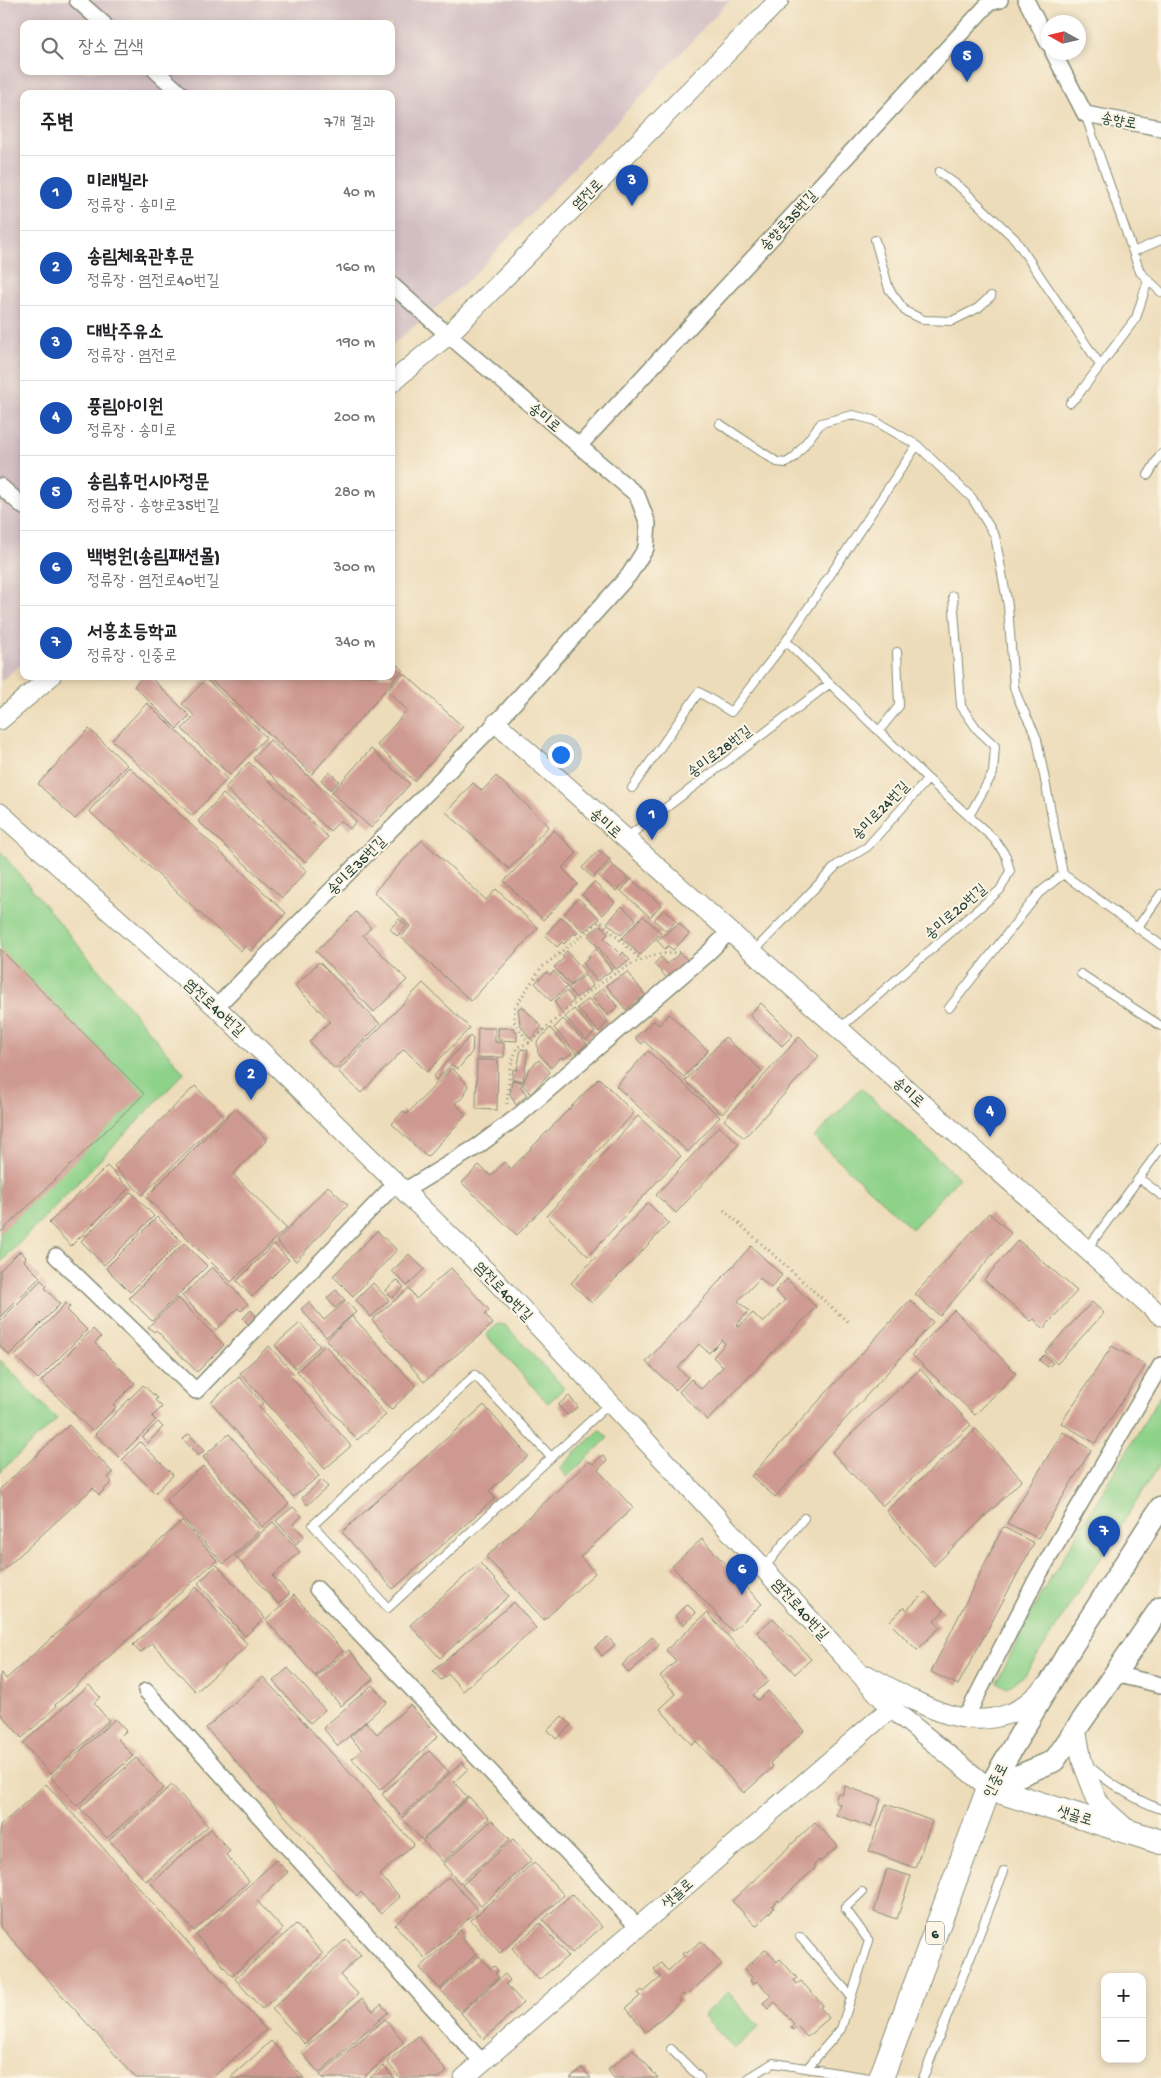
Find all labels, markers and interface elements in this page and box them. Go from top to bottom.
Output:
north arrow [1041,15,1086,60]
search box [20,20,395,75]
icon: search [38,34,66,62]
text: 장소 검색 [78,37,144,60]
pin: 5 [951,41,983,82]
street label: 송향로 [1099,110,1138,134]
text: 주변 [40,112,74,137]
text: 7개 결과 [324,115,375,134]
pin: 3 [616,165,648,206]
text: 미래빌라 [87,172,148,195]
street label: 염전로 [569,176,608,215]
text: 1 [53,184,59,203]
text: 40 m [343,184,375,203]
street label: 송향로35번길 [757,187,822,255]
text: 정류장 · 송미로 [87,198,177,217]
text: 송림체육관후문 [87,247,194,270]
text: 2 [52,259,60,278]
text: 160 m [336,259,375,278]
text: 정류장 · 염전로40번길 [87,273,219,292]
text: 대박주유소 [87,322,163,345]
text: 3 [52,334,60,353]
text: 190 m [336,334,375,353]
text: 정류장 · 염전로 [87,348,177,367]
text: 풍림아이원 [87,397,163,420]
street label: 송미로 [524,400,563,437]
text: 4 [52,409,60,428]
text: 200 m [334,409,375,428]
text: 정류장 · 송미로 [87,423,177,442]
text: 송림휴먼시아정문 [87,472,209,495]
text: 5 [52,484,60,503]
text: 280 m [334,484,375,503]
text: 정류장 · 송향로35번길 [87,498,219,517]
text: 백병원(송림패션몰) [87,547,220,570]
text: 6 [52,559,60,578]
text: 300 m [333,559,375,578]
text: 정류장 · 염전로40번길 [87,573,219,592]
text: 서흥초등학교 [87,622,179,645]
text: 7 [52,634,60,653]
text: 340 m [335,634,375,653]
text: 정류장 · 인중로 [87,648,177,667]
street label: 송미로28번길 [684,723,756,783]
your location [548,742,574,768]
street label: 송미로24번길 [849,778,914,845]
pin: 1 [636,799,668,840]
street label: 송미로 [585,806,624,843]
street label: 송미로35번길 [324,833,391,900]
street label: 송미로20번길 [922,881,991,944]
street label: 염전로40번길 [180,976,248,1041]
pin: 2 [235,1059,267,1100]
street label: 송미로 [888,1075,927,1112]
pin: 4 [974,1096,1006,1137]
street label: 염전로40번길 [470,1259,535,1326]
pin: 7 [1088,1516,1120,1557]
pin: 6 [726,1554,758,1595]
street label: 염전로40번길 [767,1576,832,1645]
street label: 인중로 [981,1761,1013,1801]
street label: 샛골로 [1054,1803,1094,1831]
street label: 샛골로 [659,1876,698,1913]
road number: 6 [926,1922,944,1945]
map controls [1101,1973,1146,2063]
button: + [1101,1973,1146,2018]
button: − [1101,2018,1146,2063]

